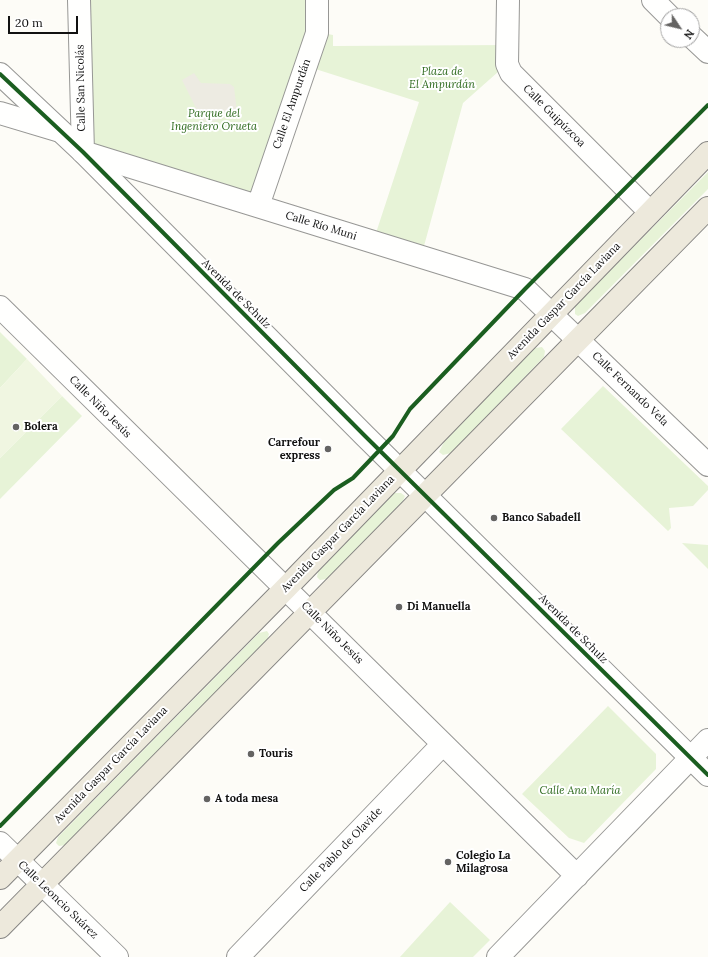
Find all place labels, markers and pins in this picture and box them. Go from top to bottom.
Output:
place label: Bolera [24,420,58,434]
marker: Bolera [11,422,21,432]
place label: Carrefour express [268,436,320,462]
marker: Carrefour express [323,444,333,454]
place label: Banco Sabadell [502,511,581,525]
marker: Banco Sabadell [489,513,499,523]
place label: Di Manuella [407,600,470,614]
marker: Di Manuella [394,602,404,612]
place label: Touris [259,747,293,761]
marker: Touris [246,749,256,759]
place label: A toda mesa [215,792,278,806]
marker: A toda mesa [202,794,212,804]
place label: Colegio La Milagrosa [456,849,511,875]
marker: Colegio La Milagrosa [443,857,453,867]

